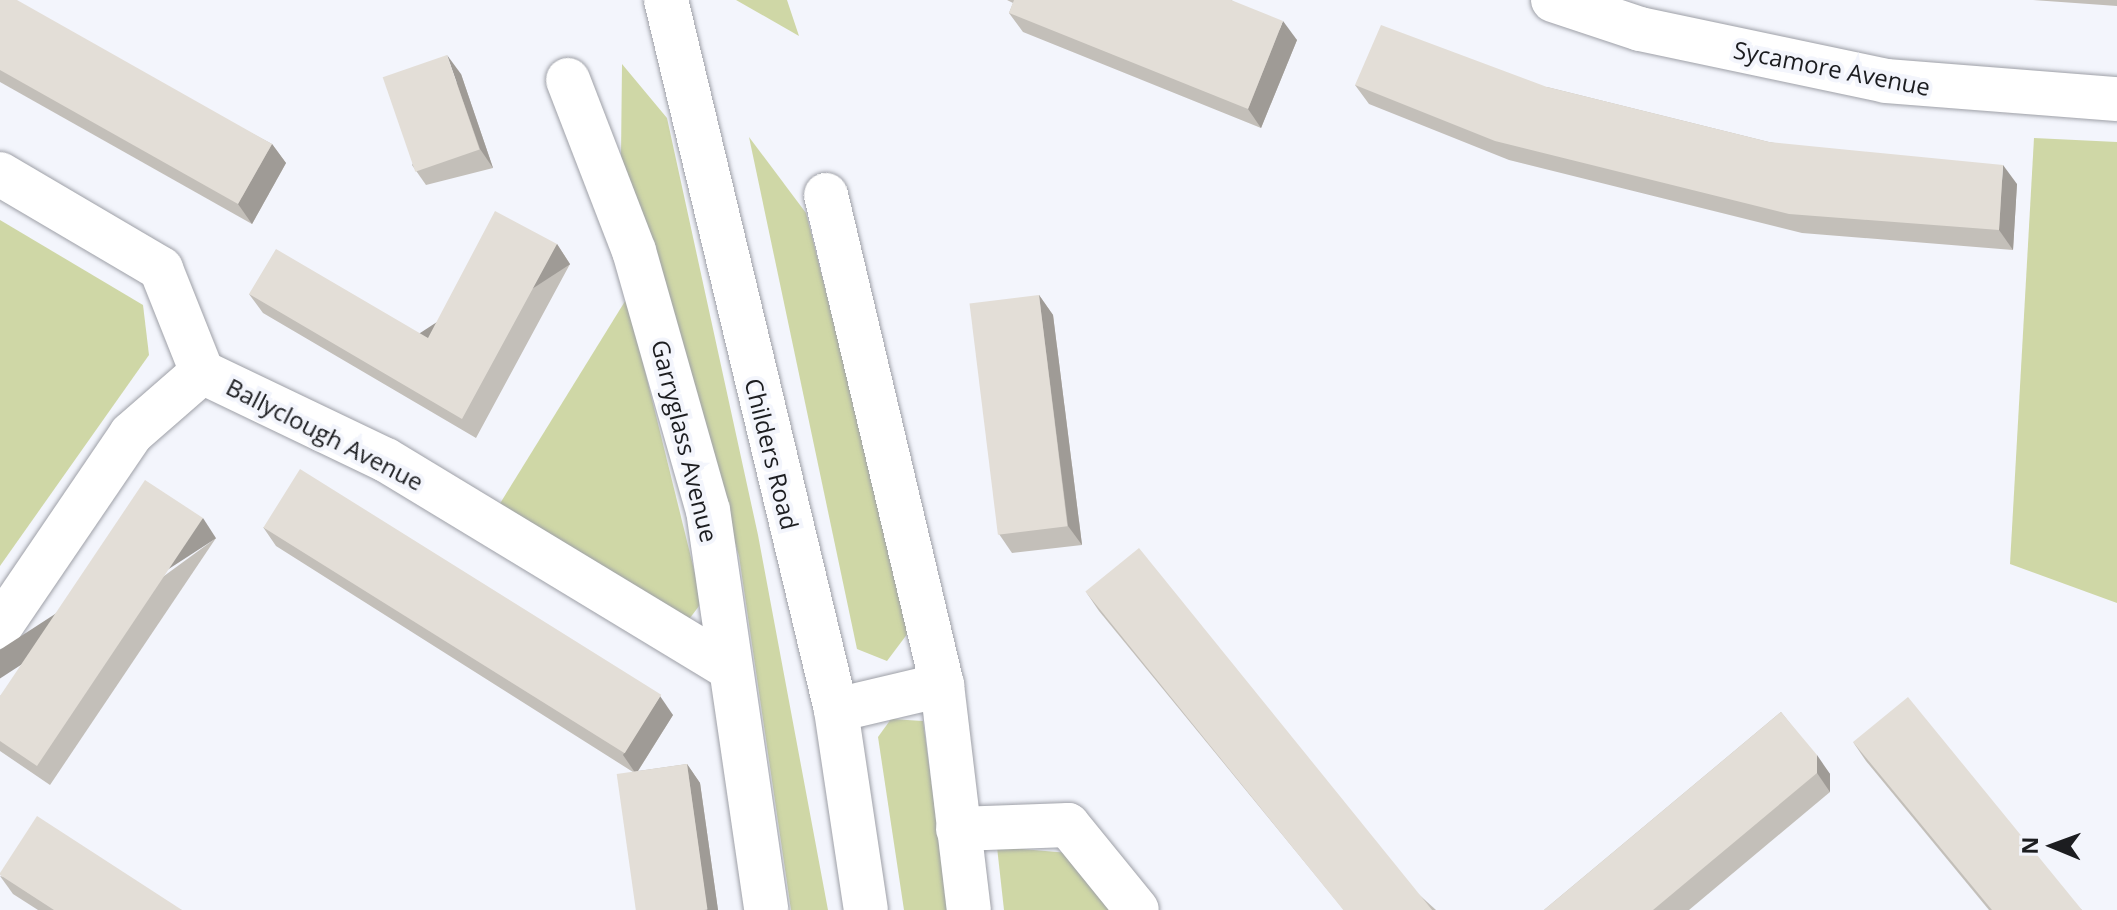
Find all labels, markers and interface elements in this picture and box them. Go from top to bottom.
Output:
street label: Sycamore Avenue [1731,35,1933,101]
street label: Garryglass Avenue [646,337,724,545]
street label: Ballyclough Avenue [222,372,428,496]
street label: Childers Road [739,375,805,533]
north arrow [2013,806,2093,886]
text: N [2014,836,2044,855]

